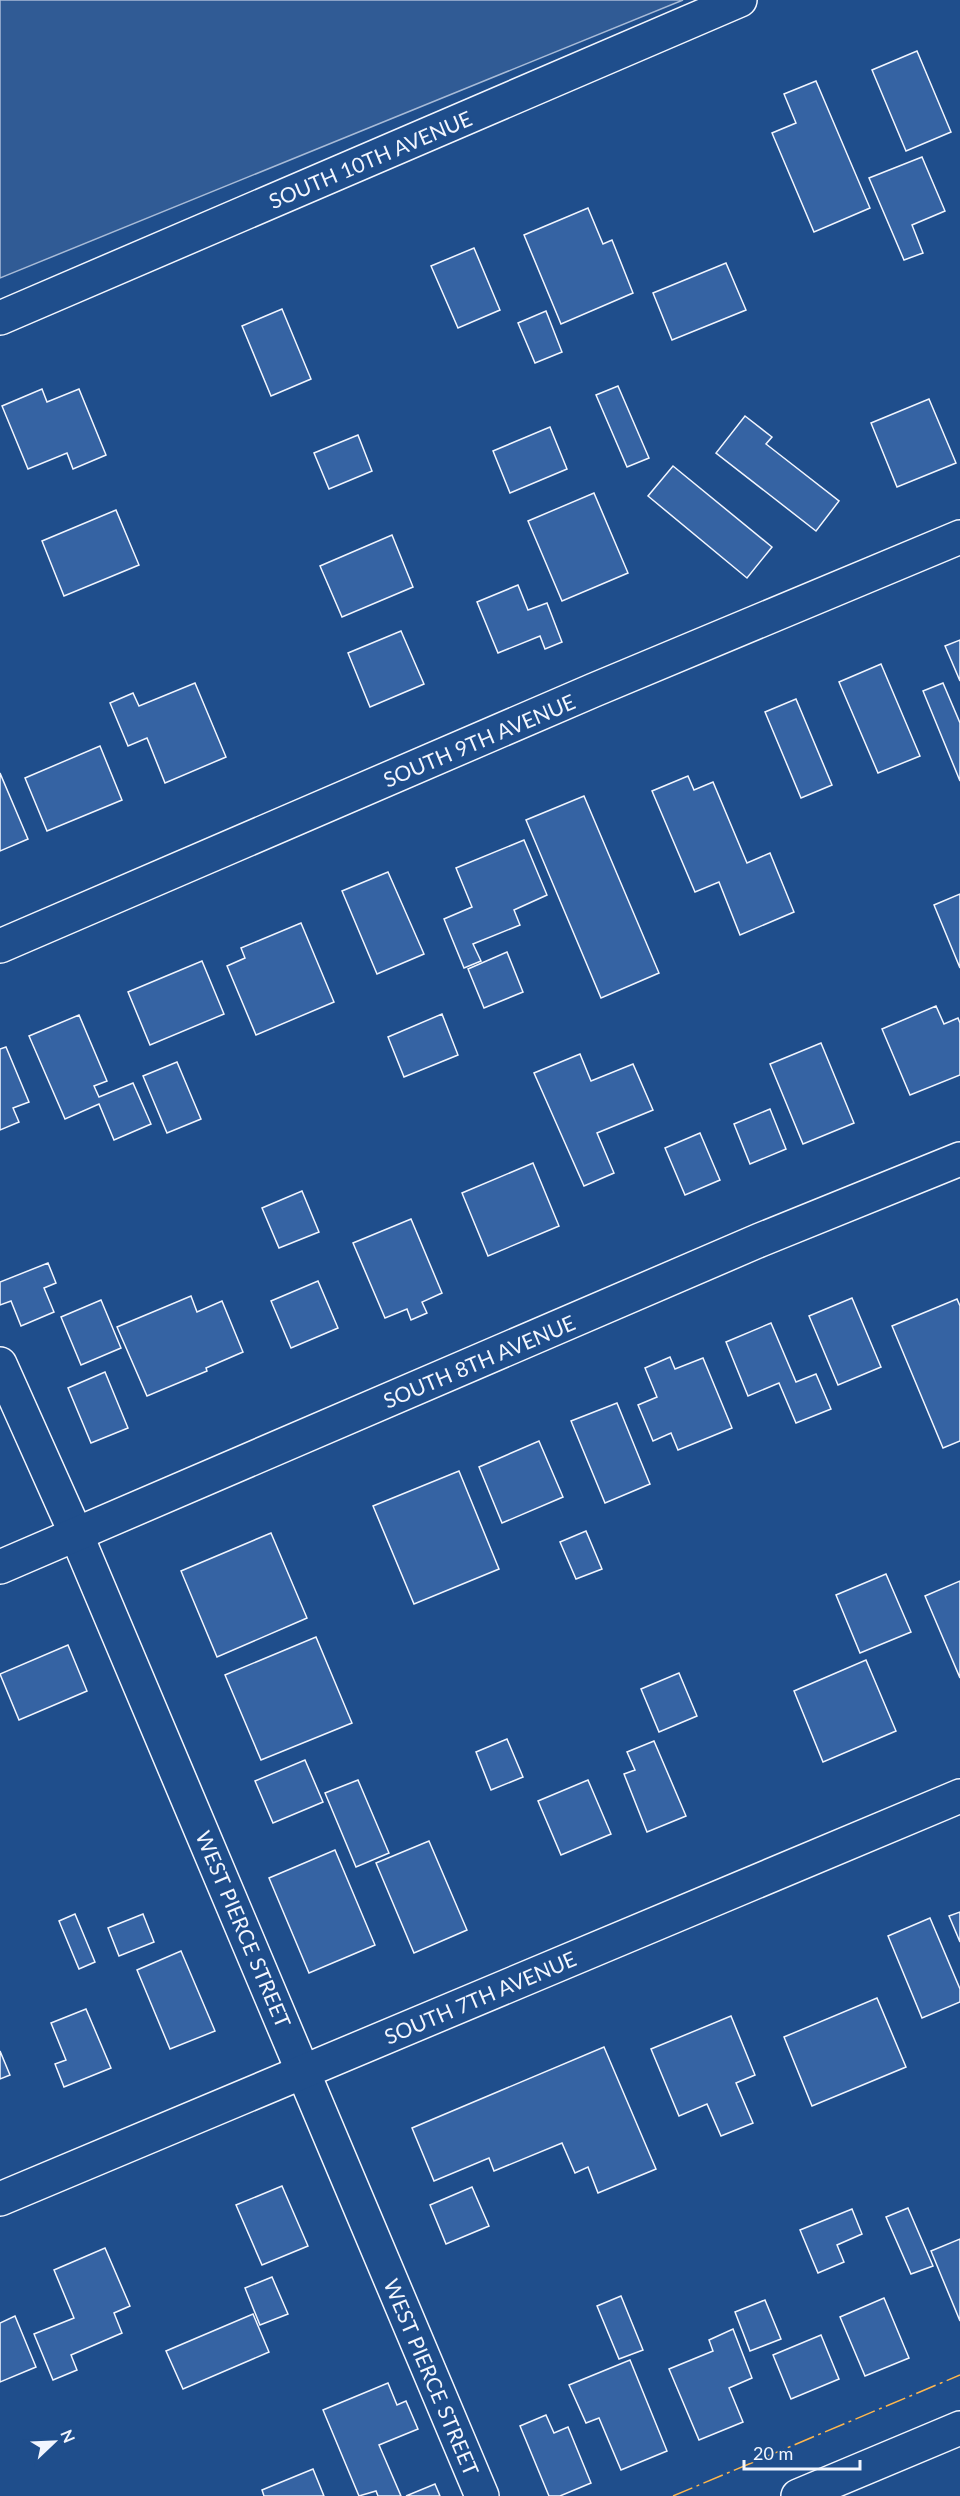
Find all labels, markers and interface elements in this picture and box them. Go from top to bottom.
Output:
street label: SOUTH 10TH AVENUE [265,105,475,213]
street label: SOUTH 9TH AVENUE [379,688,579,792]
street label: SOUTH 8TH AVENUE [379,1309,579,1413]
street label: WEST PIERCE STREET [191,1827,297,2032]
street label: SOUTH 7TH AVENUE [380,1945,580,2049]
street label: WEST PIERCE STREET [379,2275,485,2480]
north arrow [24,2412,84,2472]
text: N [57,2427,79,2445]
scale bar [744,2433,860,2471]
text: 20 m [753,2442,793,2464]

